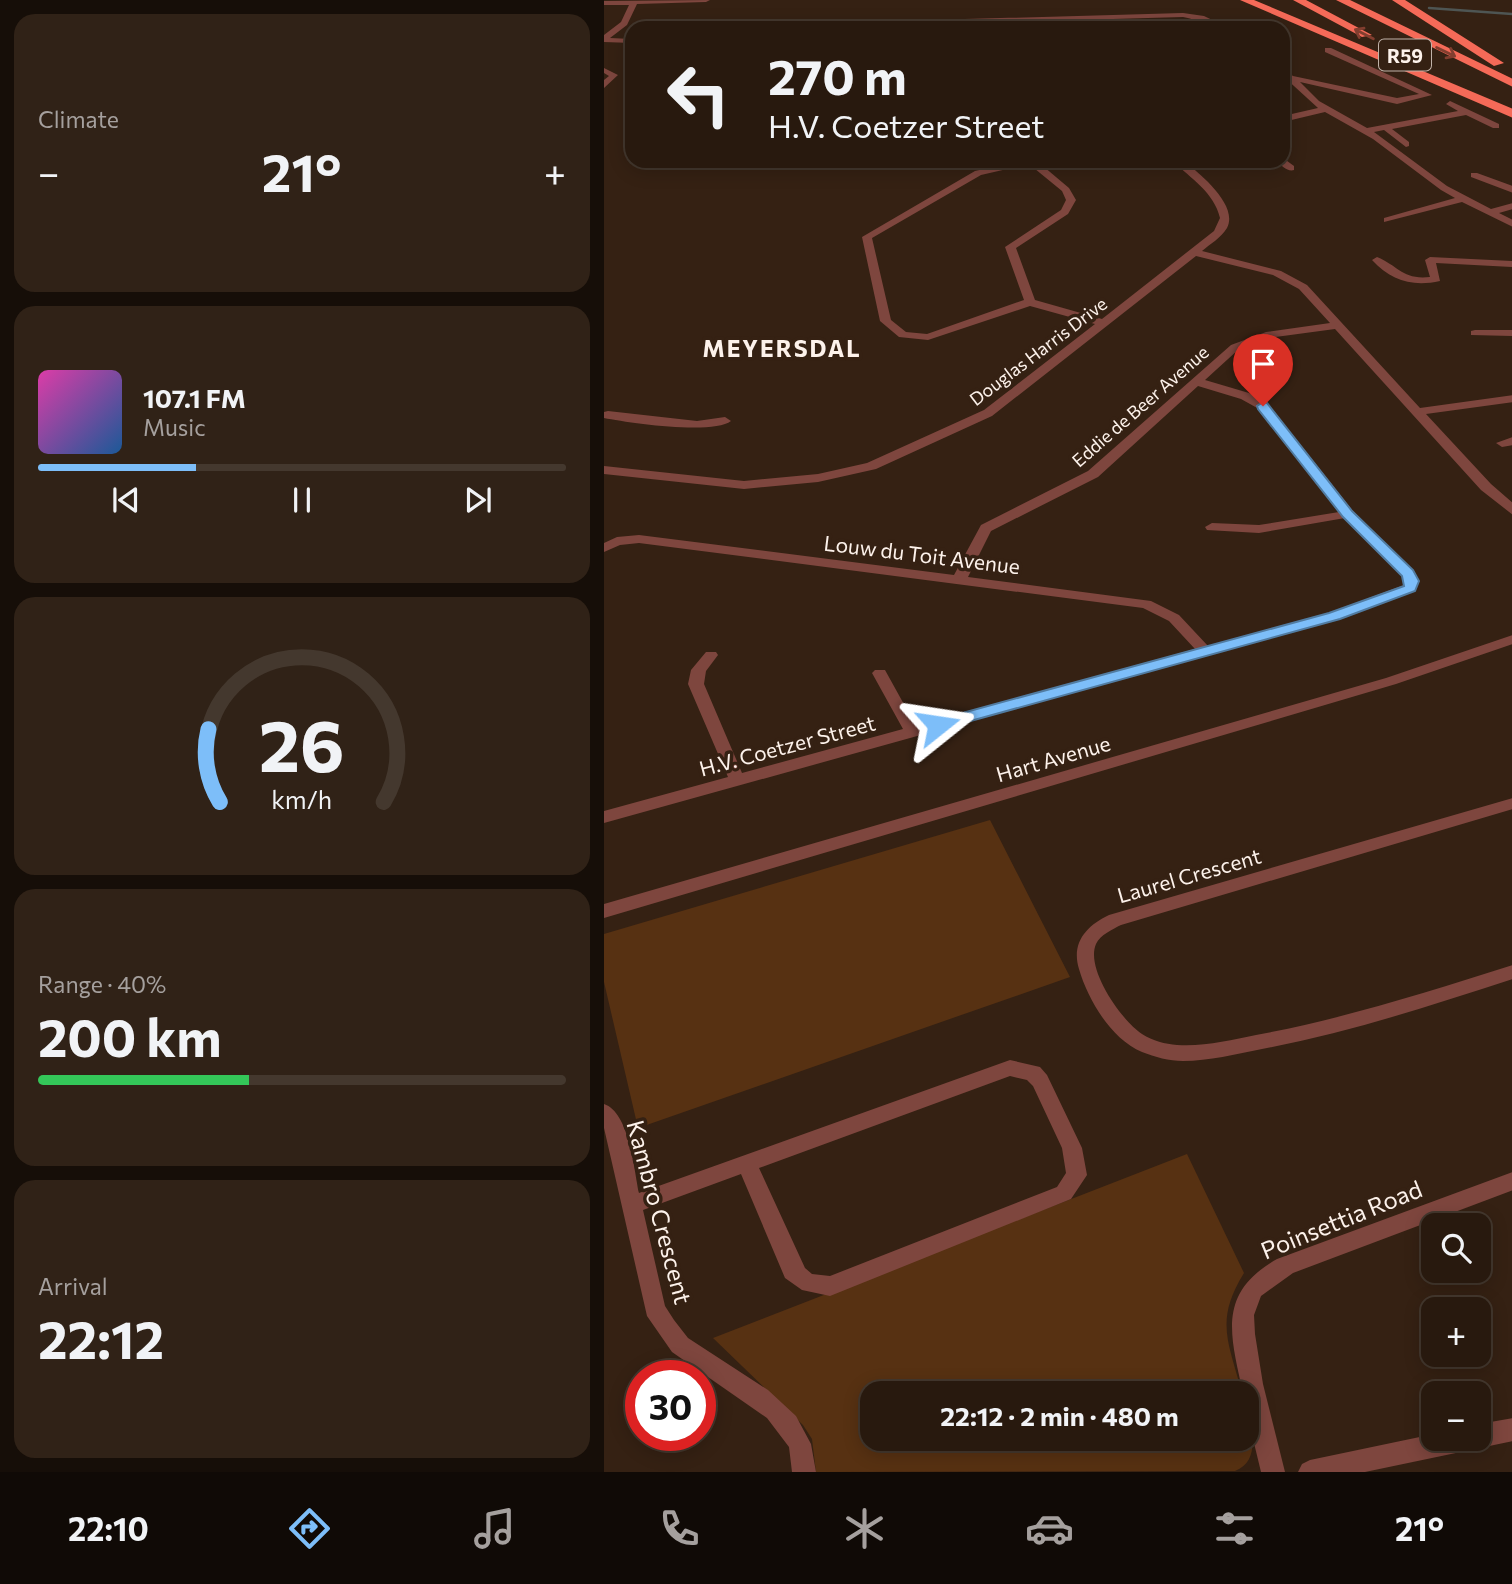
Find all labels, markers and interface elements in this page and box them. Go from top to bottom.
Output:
one-way arrow [1354,27,1375,41]
road number: R59 [1379,40,1431,70]
text: 270 m [768,45,907,105]
one-way arrow [1435,45,1456,59]
icon: left [653,49,744,140]
text: Climate [38,105,119,133]
text: H.V. Coetzer Street [768,105,1044,145]
text: 21° [262,139,341,203]
text: − [38,148,60,195]
text: + [544,148,566,195]
street label: Douglas Harris Drive [965,292,1111,410]
district label: MEYERSDAL [702,334,862,362]
pin [1233,334,1293,406]
street label: Eddie de Beer Avenue [1067,341,1213,471]
icon: arrive [1244,345,1282,383]
text: 107.1 FM [143,382,246,413]
text: Music [143,413,206,441]
icon: previous [107,481,145,519]
icon: pause [283,481,321,519]
icon: next [459,481,497,519]
street label: Louw du Toit Avenue [822,530,1022,578]
position arrow [901,688,975,762]
text: 26 [259,698,345,787]
street label: H.V. Coetzer Street [696,709,878,781]
street label: Hart Avenue [993,730,1113,786]
text: km/h [272,784,332,814]
street label: Laurel Crescent [1114,843,1264,907]
text: Range · 40% [38,970,166,998]
text: 200 km [38,1004,222,1068]
street label: Kambro Crescent [622,1117,699,1307]
street label: Poinsettia Road [1256,1173,1426,1265]
map controls [1421,1213,1491,1451]
button: search [1421,1213,1491,1283]
text: Arrival [38,1272,108,1300]
button: + [1421,1297,1491,1367]
text: 22:12 [38,1306,164,1370]
speed limit sign: 30 [625,1360,716,1451]
button: − [1421,1381,1491,1451]
text: 22:12 · 2 min · 480 m [940,1400,1179,1431]
icon: directions [285,1504,334,1553]
icon: music [470,1504,519,1553]
icon: phone [655,1504,704,1553]
icon: climate [840,1504,889,1553]
icon: car [1025,1504,1074,1553]
icon: filters [1210,1504,1259,1553]
text: 22:10 [68,1508,149,1548]
text: 21° [1395,1508,1444,1548]

